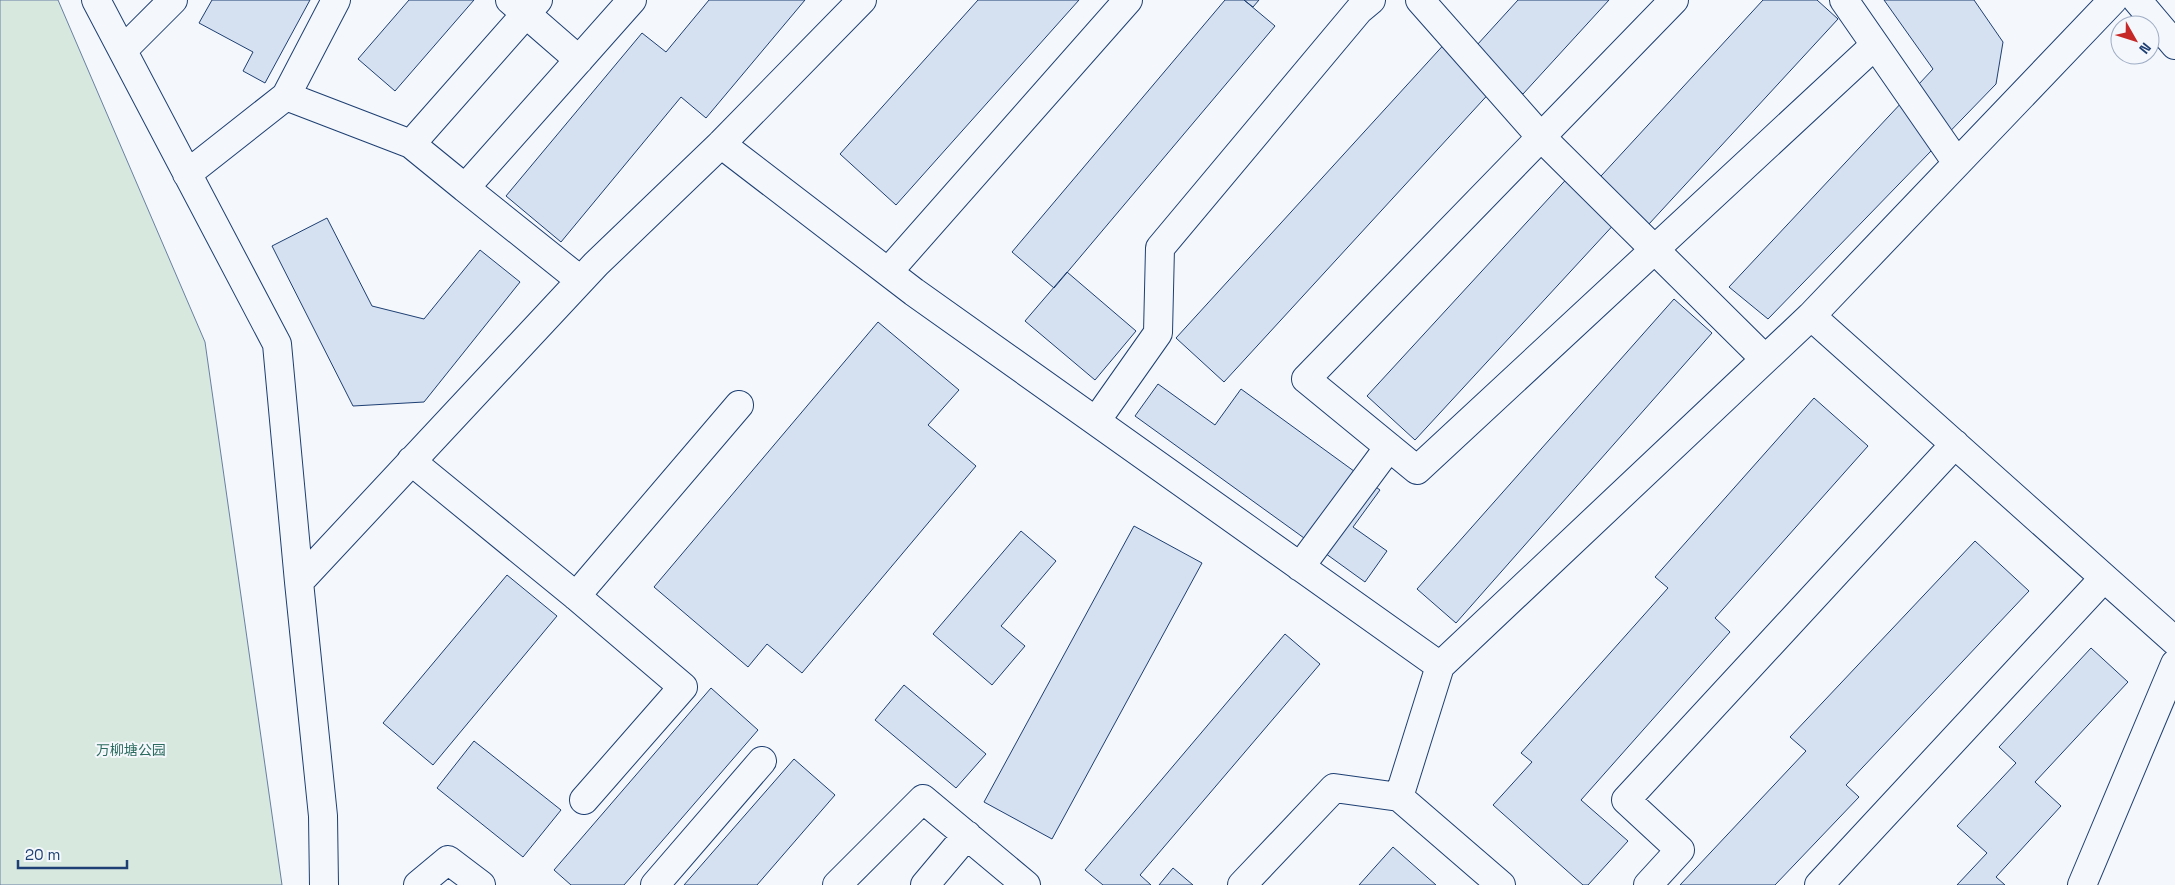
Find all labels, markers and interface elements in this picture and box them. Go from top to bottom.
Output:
north arrow [2110,15,2160,65]
text: N [2135,39,2155,57]
park label: 万柳塘公园 [96,741,166,759]
scale bar [18,838,126,870]
text: 20 m [25,845,60,864]

